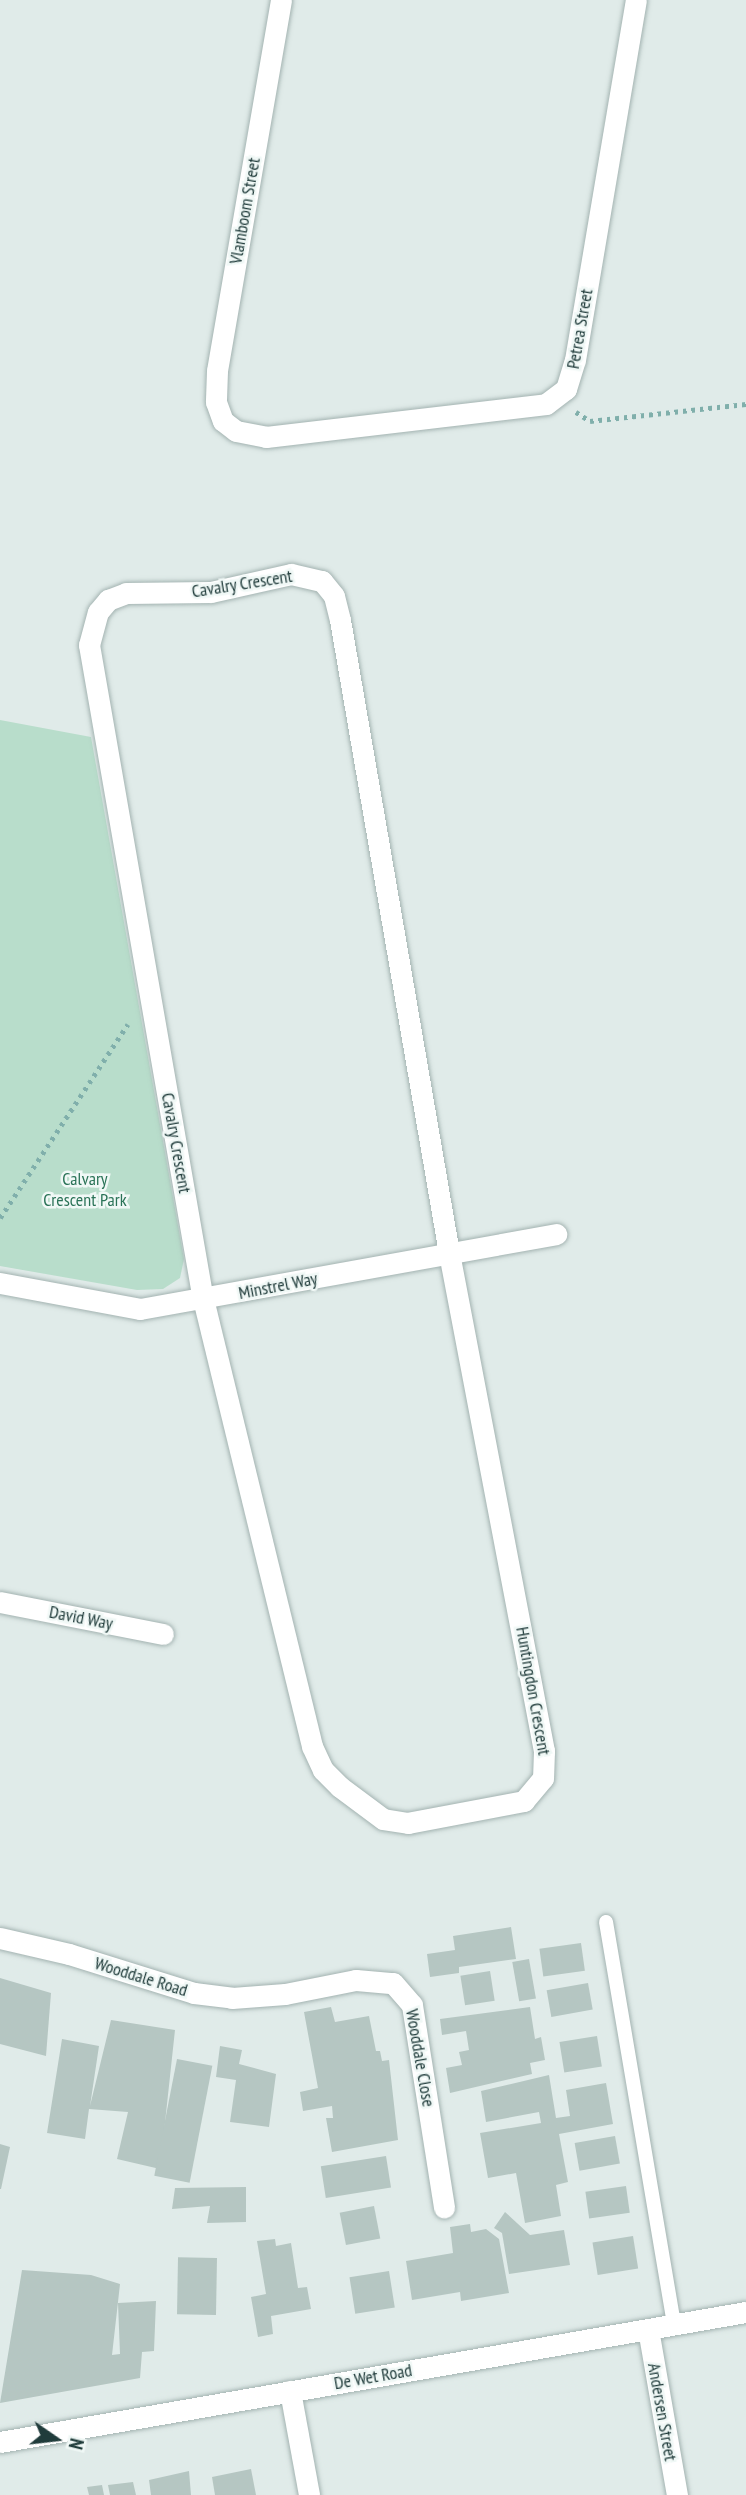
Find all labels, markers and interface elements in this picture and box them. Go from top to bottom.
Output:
street label: Vlamboom Street [225,156,265,266]
street label: Petrea Street [562,287,598,371]
street label: Cavalry Crescent [190,565,294,603]
street label: Cavalry Crescent [157,1091,195,1195]
park label: Calvary Crescent Park [43,1169,127,1212]
street label: Minstrel Way [237,1268,319,1304]
street label: David Way [47,1601,115,1635]
street label: Huntingdon Crescent [511,1625,555,1757]
street label: Wooddale Road [92,1953,190,2001]
street label: Wooddale Close [401,2007,439,2109]
street label: De Wet Road [332,2360,414,2394]
street label: Andersen Street [643,2361,681,2463]
north arrow [21,2404,91,2474]
text: N [63,2436,89,2452]

